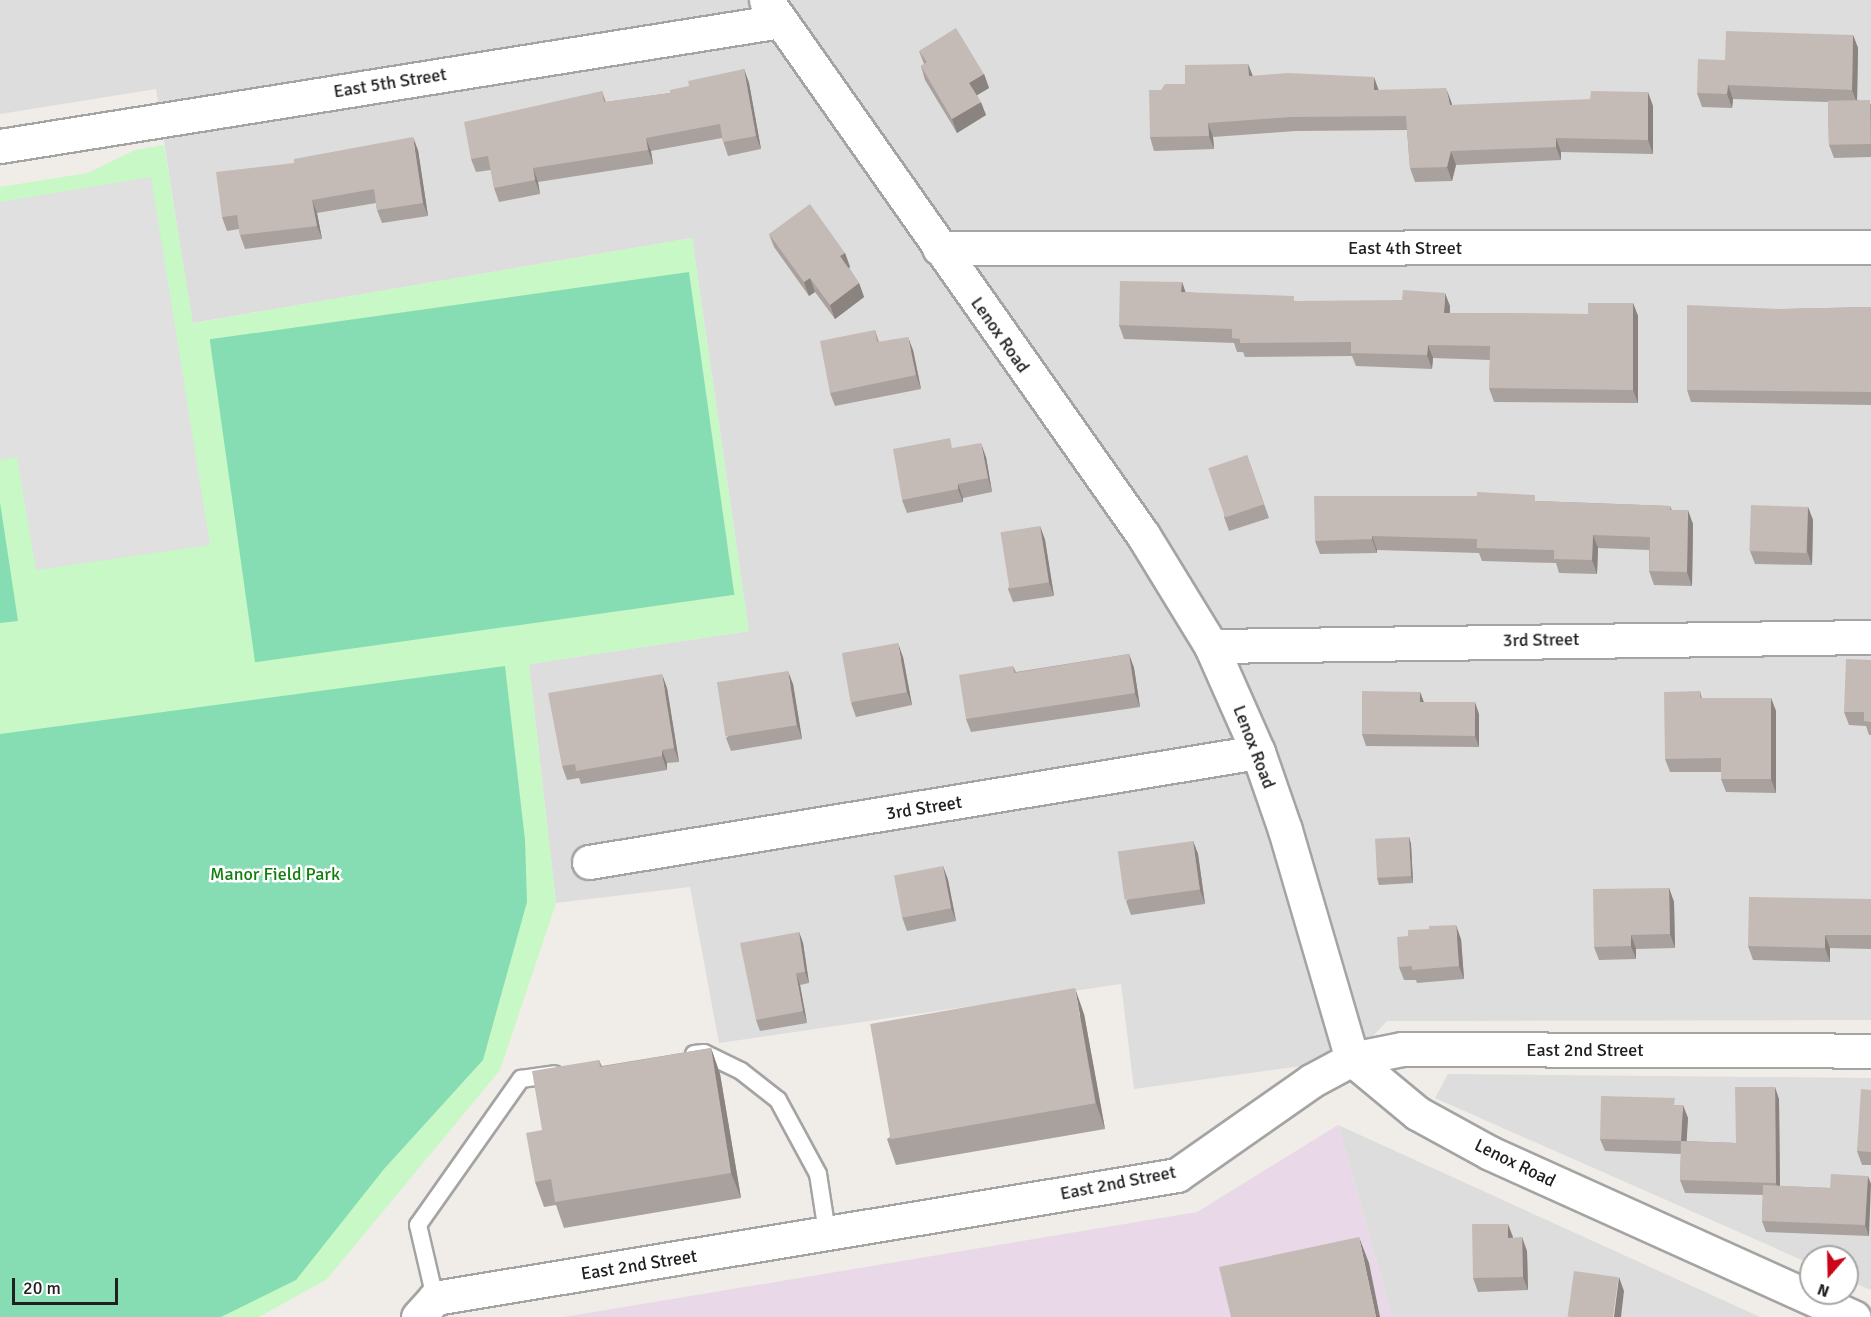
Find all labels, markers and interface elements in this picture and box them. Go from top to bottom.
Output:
street label: East 5th Street [332,63,448,103]
street label: East 4th Street [1348,237,1462,259]
street label: Lenox Road [966,293,1034,377]
street label: 3rd Street [1503,629,1579,651]
street label: Lenox Road [1228,702,1280,792]
street label: 3rd Street [884,791,964,825]
park label: Manor Field Park [210,863,340,885]
street label: East 2nd Street [1526,1039,1644,1061]
street label: Lenox Road [1471,1134,1559,1192]
street label: East 2nd Street [1058,1161,1178,1205]
street label: East 2nd Street [579,1245,699,1285]
north arrow [1799,1245,1859,1305]
scale bar [15,1266,122,1304]
text: 20 m [23,1277,61,1299]
text: N [1815,1279,1832,1301]

